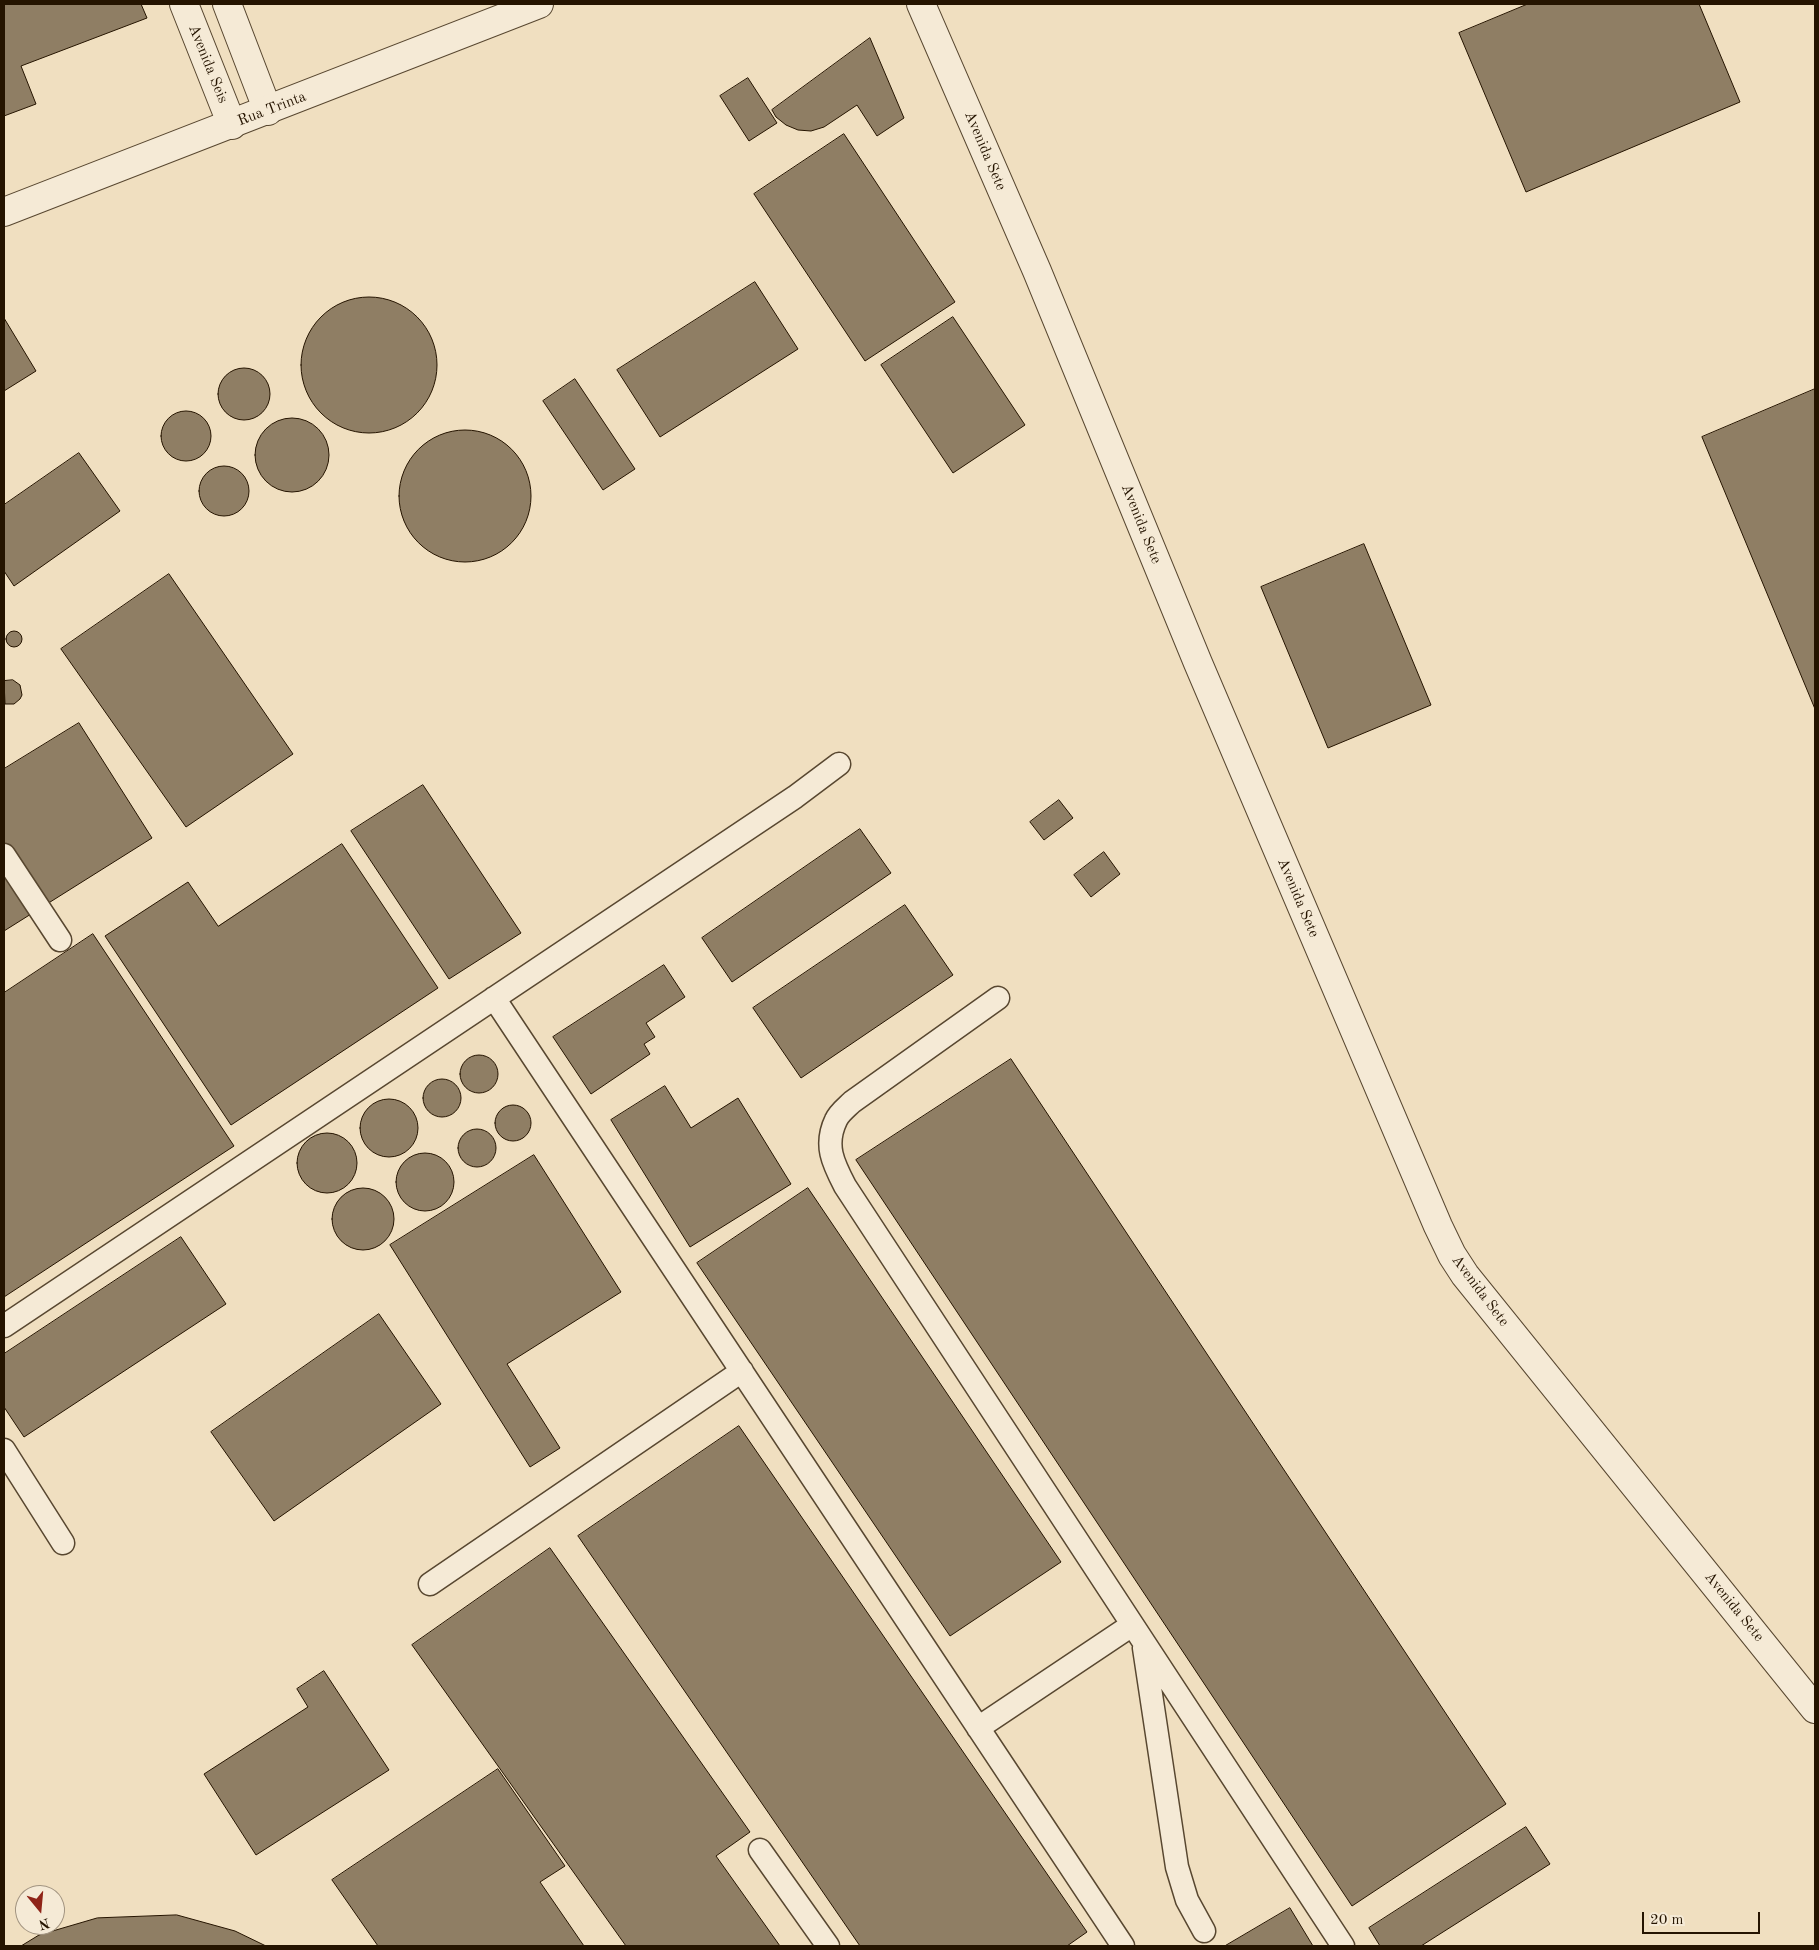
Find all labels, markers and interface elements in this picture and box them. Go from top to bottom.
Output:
street label: Avenida Seis [184,22,232,106]
street label: Rua Trinta [235,88,309,130]
street label: Avenida Sete [960,109,1010,193]
street label: Avenida Sete [1117,481,1165,567]
street label: Avenida Sete [1273,856,1323,940]
street label: Avenida Sete [1447,1252,1513,1330]
street label: Avenida Sete [1700,1568,1768,1646]
north arrow [15,1885,65,1935]
scale bar [1644,1902,1762,1934]
text: 20 m [1650,1913,1684,1928]
text: N [37,1915,51,1932]

